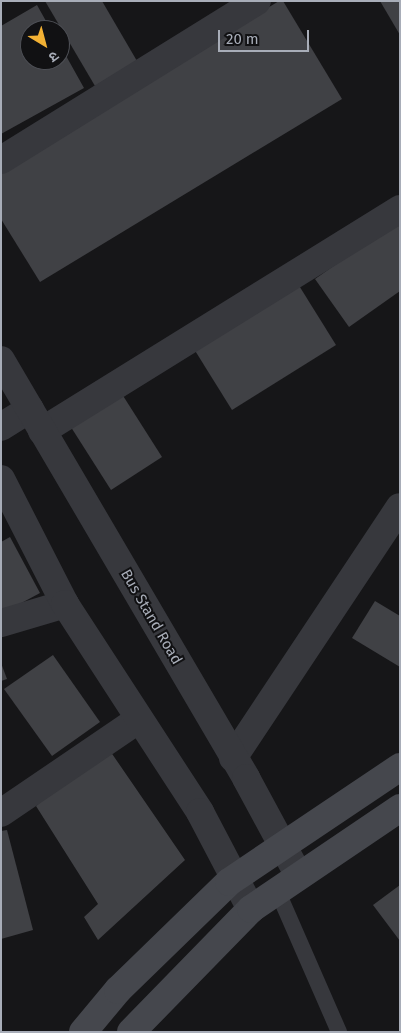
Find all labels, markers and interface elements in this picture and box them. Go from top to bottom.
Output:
north arrow [20,20,70,70]
scale bar [221,20,312,52]
text: 20 m [226,30,259,48]
text: उ [45,47,62,66]
street label: Bus Stand Road [117,566,185,668]

